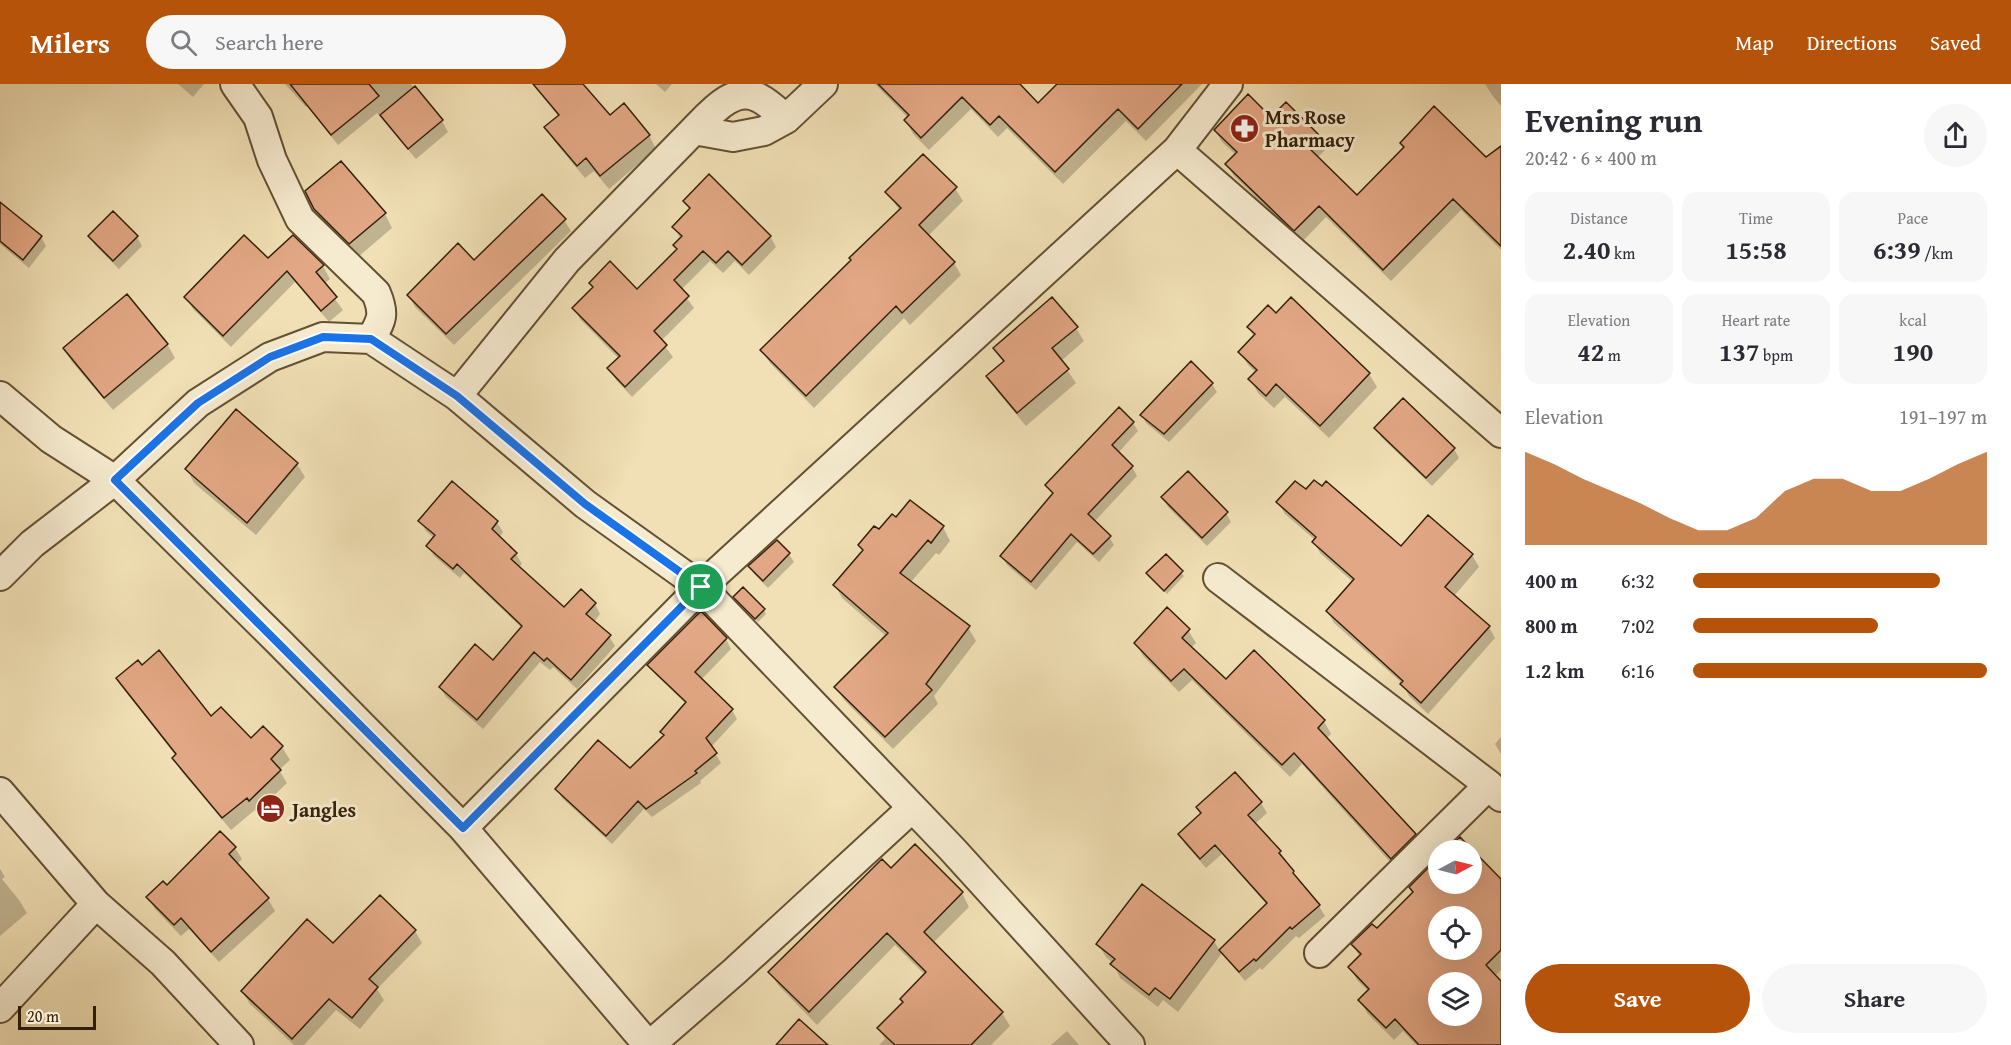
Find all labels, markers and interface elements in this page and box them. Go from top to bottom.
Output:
search box [146,15,566,69]
text: Milers [30,22,110,63]
icon: search [167,26,200,59]
text: Search here [215,26,324,58]
text: Map [1735,27,1774,58]
text: Directions [1807,27,1897,58]
text: Saved [1930,27,1981,58]
text: Evening run [1525,96,1702,144]
place label: Mrs Rose Pharmacy [1265,102,1356,154]
button: share [1924,104,1987,167]
pharmacy icon: Mrs Rose Pharmacy [1228,112,1260,144]
text: 20:42 · 6 × 400 m [1525,143,1657,172]
text: Distance [1570,206,1628,230]
text: Time [1739,206,1773,230]
text: Pace [1898,206,1928,230]
text: 2.40 [1563,230,1611,269]
text: 15:58 [1725,230,1787,269]
text: 6:39 [1873,230,1921,269]
text: km [1611,241,1635,265]
text: /km [1921,241,1953,265]
text: Elevation [1568,308,1630,332]
text: Heart rate [1722,308,1790,332]
text: kcal [1899,308,1927,332]
text: 42 [1577,332,1604,371]
text: 137 [1719,332,1759,371]
text: 190 [1893,332,1933,371]
text: m [1604,343,1621,367]
text: bpm [1759,343,1793,367]
text: Elevation [1525,402,1603,431]
text: 191–197 m [1899,402,1987,431]
pin [675,561,726,612]
text: 400 m [1525,566,1578,595]
text: 6:32 [1621,566,1655,595]
icon: arrive [684,570,717,603]
text: 800 m [1525,611,1578,640]
text: 7:02 [1621,611,1655,640]
text: 1.2 km [1525,656,1584,685]
text: 6:16 [1621,656,1655,685]
hotel icon: Jangles [255,793,287,825]
place label: Jangles [289,795,356,824]
north arrow [1428,840,1482,894]
map controls [1428,840,1482,1026]
button: locate [1428,906,1482,960]
button: Save [1525,964,1750,1033]
button: Share [1762,964,1987,1033]
button: layers [1428,972,1482,1026]
scale bar [18,1003,96,1030]
text: 20 m [27,1004,59,1028]

